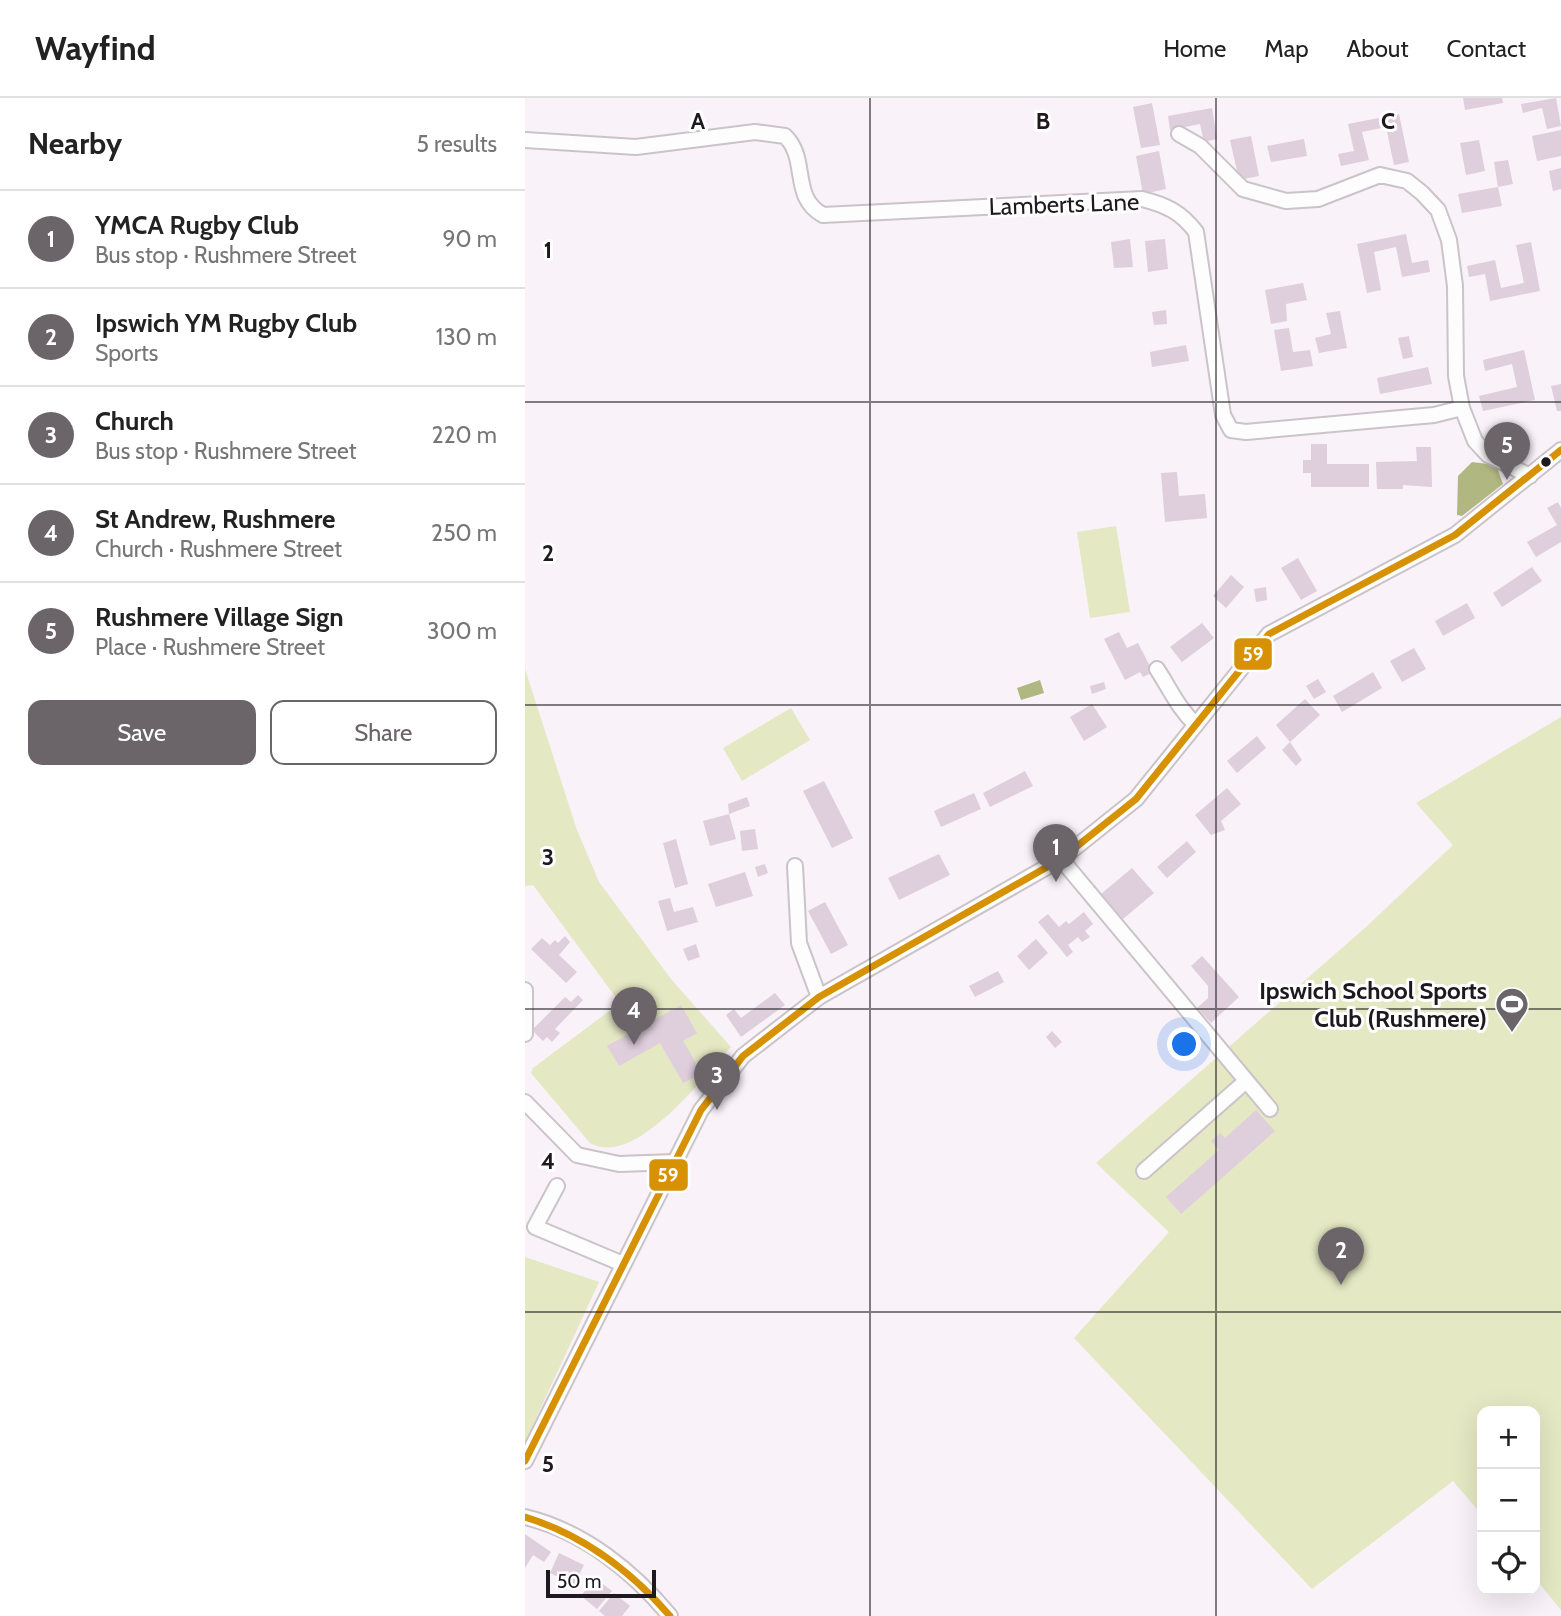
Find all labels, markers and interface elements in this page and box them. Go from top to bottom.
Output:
text: Wayfind [35,28,156,68]
text: Home [1163,34,1226,63]
text: Map [1264,34,1309,63]
text: About [1347,34,1409,63]
text: Contact [1447,34,1526,63]
text: A [691,107,706,135]
text: B [1036,107,1050,135]
text: C [1381,107,1395,135]
text: Nearby [28,125,122,162]
text: 5 results [416,130,497,158]
street label: Lamberts Lane [988,187,1140,221]
text: YMCA Rugby Club [95,209,299,241]
text: 1 [47,225,55,253]
text: 90 m [443,225,497,253]
text: 1 [544,236,552,264]
text: Bus stop · Rushmere Street [95,241,356,269]
text: Ipswich YM Rugby Club [95,307,357,339]
text: 2 [45,323,57,351]
text: 130 m [436,323,497,351]
text: Sports [95,339,158,367]
text: Church [95,405,174,437]
text: 3 [45,421,57,449]
text: 220 m [431,421,497,449]
pin: 5 [1484,422,1530,480]
text: Bus stop · Rushmere Street [95,437,356,465]
unlabelled marker [1539,455,1553,469]
text: St Andrew, Rushmere [95,503,335,535]
text: 4 [44,519,58,547]
text: 250 m [431,519,497,547]
text: Church · Rushmere Street [95,535,342,563]
text: 2 [542,539,554,567]
text: Rushmere Village Sign [95,601,344,633]
text: 5 [45,617,57,645]
text: 300 m [427,617,497,645]
text: Place · Rushmere Street [95,633,325,661]
line badge: 59 [1233,637,1273,671]
text: 59 [1243,643,1263,666]
button: Save [28,700,256,765]
button: Share [270,700,497,765]
pin: 1 [1033,824,1079,882]
text: 3 [542,843,554,871]
place label: Ipswich School Sports Club (Rushmere) [1259,976,1487,1033]
sports icon: Ipswich School Sports Club (Rushmere) [1493,985,1531,1034]
pin: 4 [611,987,657,1045]
your location [1167,1027,1201,1061]
pin: 3 [694,1052,740,1110]
text: 4 [541,1147,555,1175]
line badge: 59 [648,1158,689,1192]
text: 59 [658,1164,678,1187]
pin: 2 [1318,1227,1364,1285]
map controls [1477,1406,1540,1595]
button: + [1477,1406,1540,1469]
text: 5 [542,1450,554,1478]
button: − [1477,1469,1540,1532]
button: locate [1477,1532,1540,1595]
scale bar [546,1567,656,1599]
text: 50 m [557,1570,601,1593]

